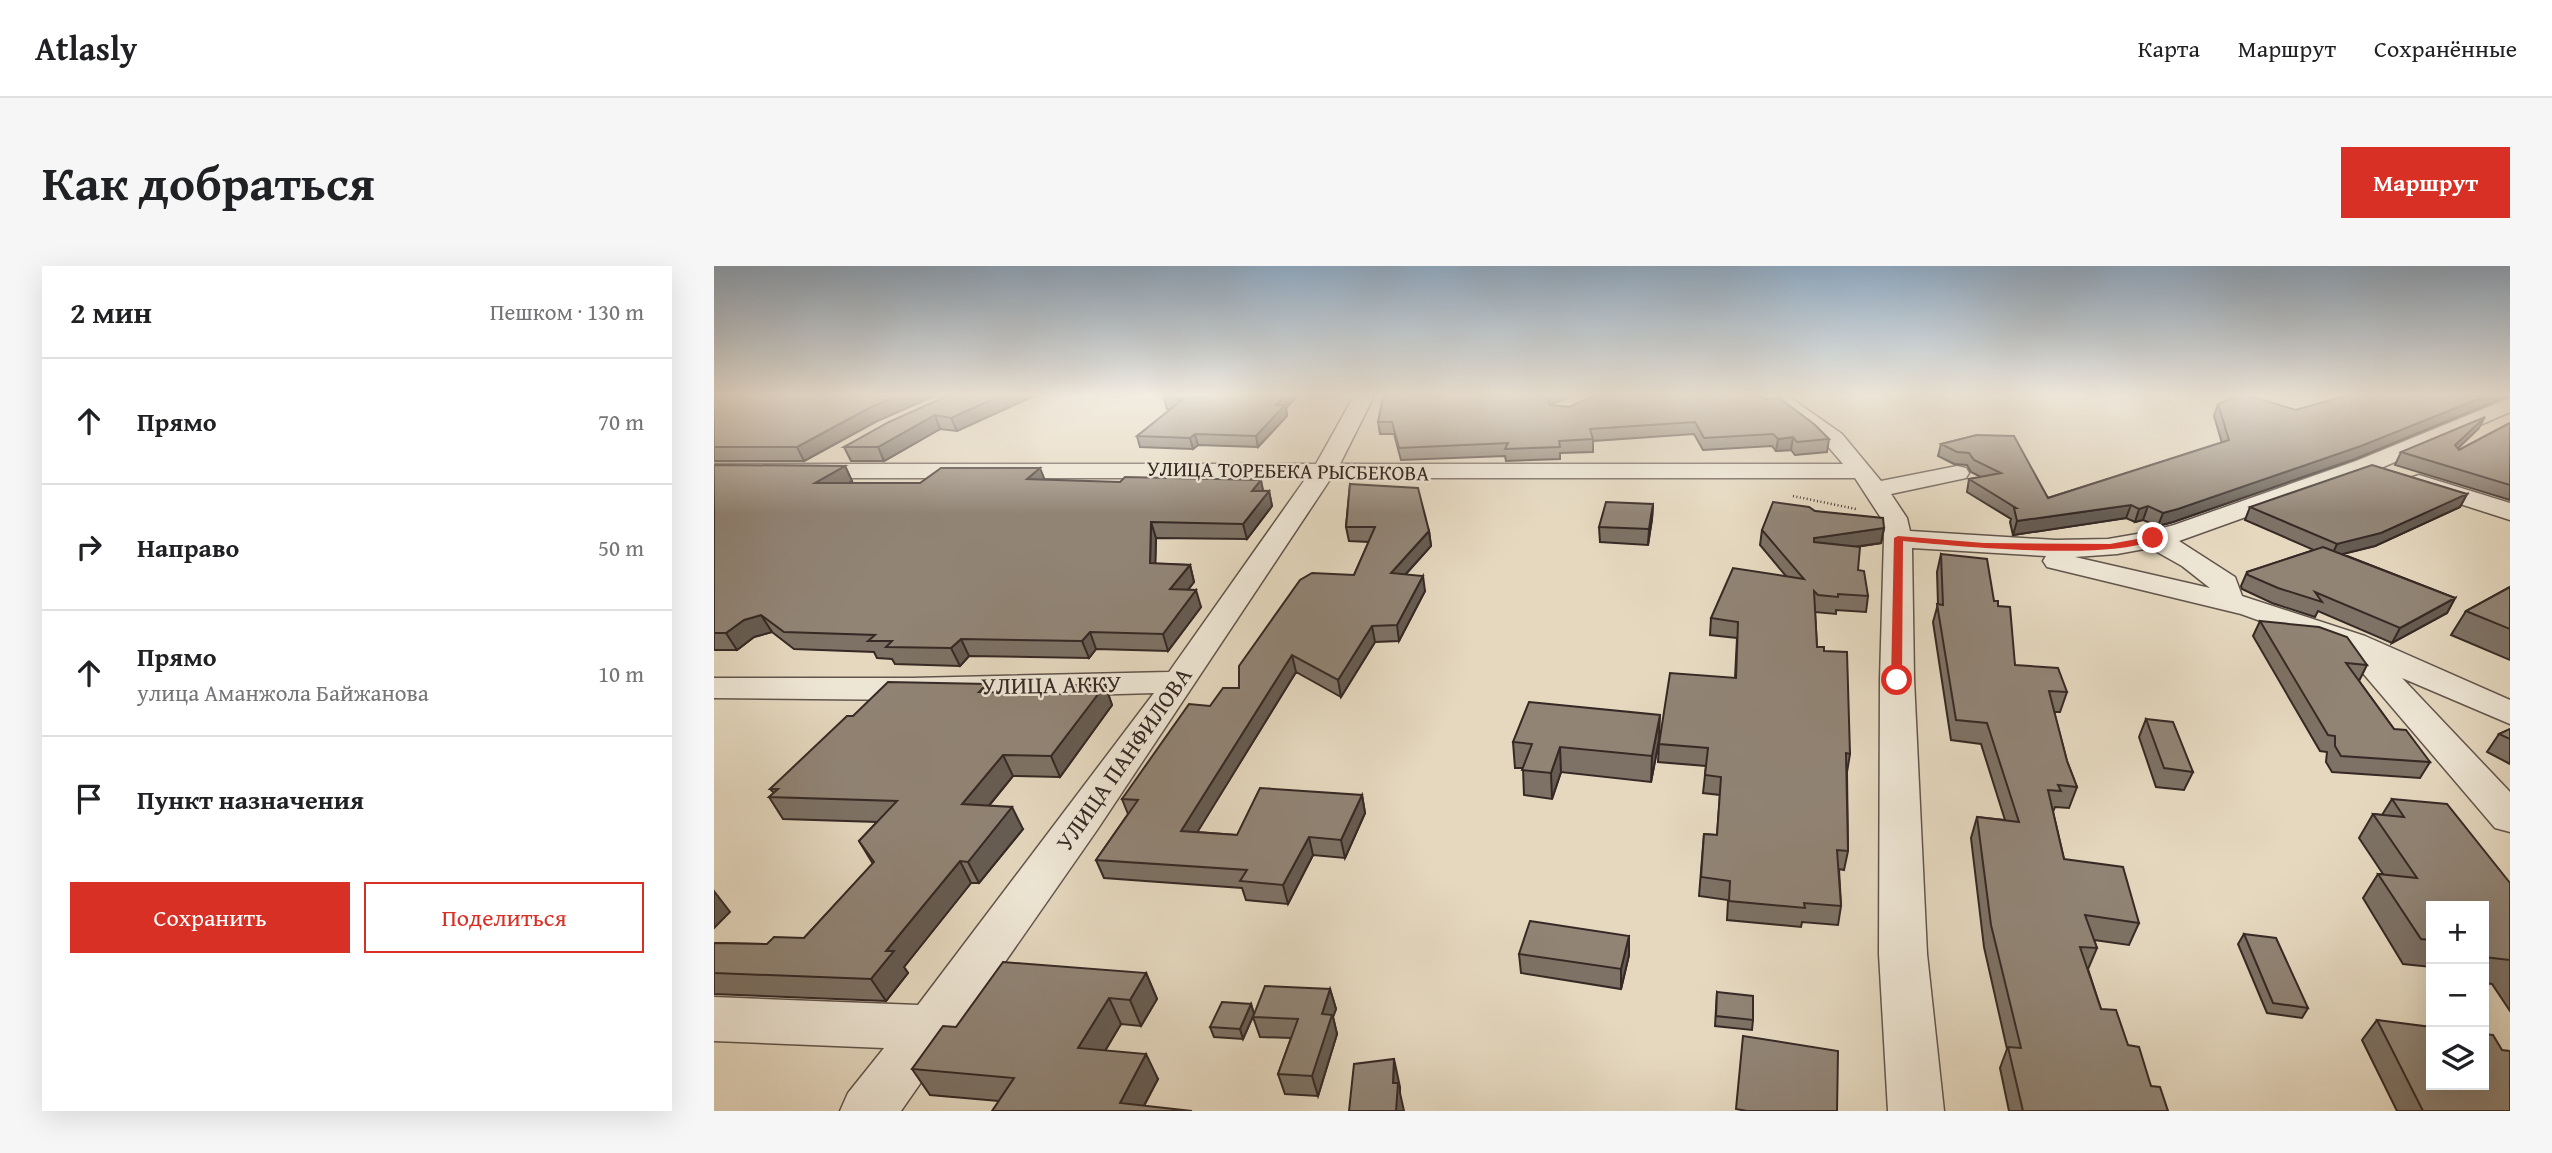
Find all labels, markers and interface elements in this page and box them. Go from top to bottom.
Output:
text: Atlasly [35,24,137,72]
text: Карта [2138,31,2200,66]
text: Маршрут [2238,31,2336,66]
text: Сохранённые [2374,31,2517,66]
text: Как добраться [42,146,375,218]
button: Маршрут [2341,147,2510,218]
text: 2 мин [70,290,152,334]
text: Пешком · 130 m [490,295,644,328]
icon: ahead [70,402,108,440]
text: Прямо [137,402,217,441]
text: 70 m [598,405,644,438]
street label: УЛИЦА ТОРЕБЕКА РЫСБЕКОВА [1147,453,1430,488]
route end [2137,522,2168,553]
icon: right [70,528,108,566]
text: Направо [137,528,239,567]
text: 50 m [598,531,644,564]
text: Прямо [137,637,217,676]
icon: ahead [70,654,108,692]
text: 10 m [598,657,644,690]
street label: УЛИЦА ПАНФИЛОВА [1047,659,1200,858]
route start [1881,664,1912,695]
street label: УЛИЦА АККУ [981,666,1122,703]
text: улица Аманжола Байжанова [137,676,429,709]
icon: arrive [70,780,108,818]
text: Пункт назначения [137,780,364,819]
button: Сохранить [70,882,350,953]
button: Поделиться [364,882,644,953]
map controls [2426,901,2489,1090]
button: + [2426,901,2489,964]
button: − [2426,964,2489,1027]
button: layers [2426,1027,2489,1090]

